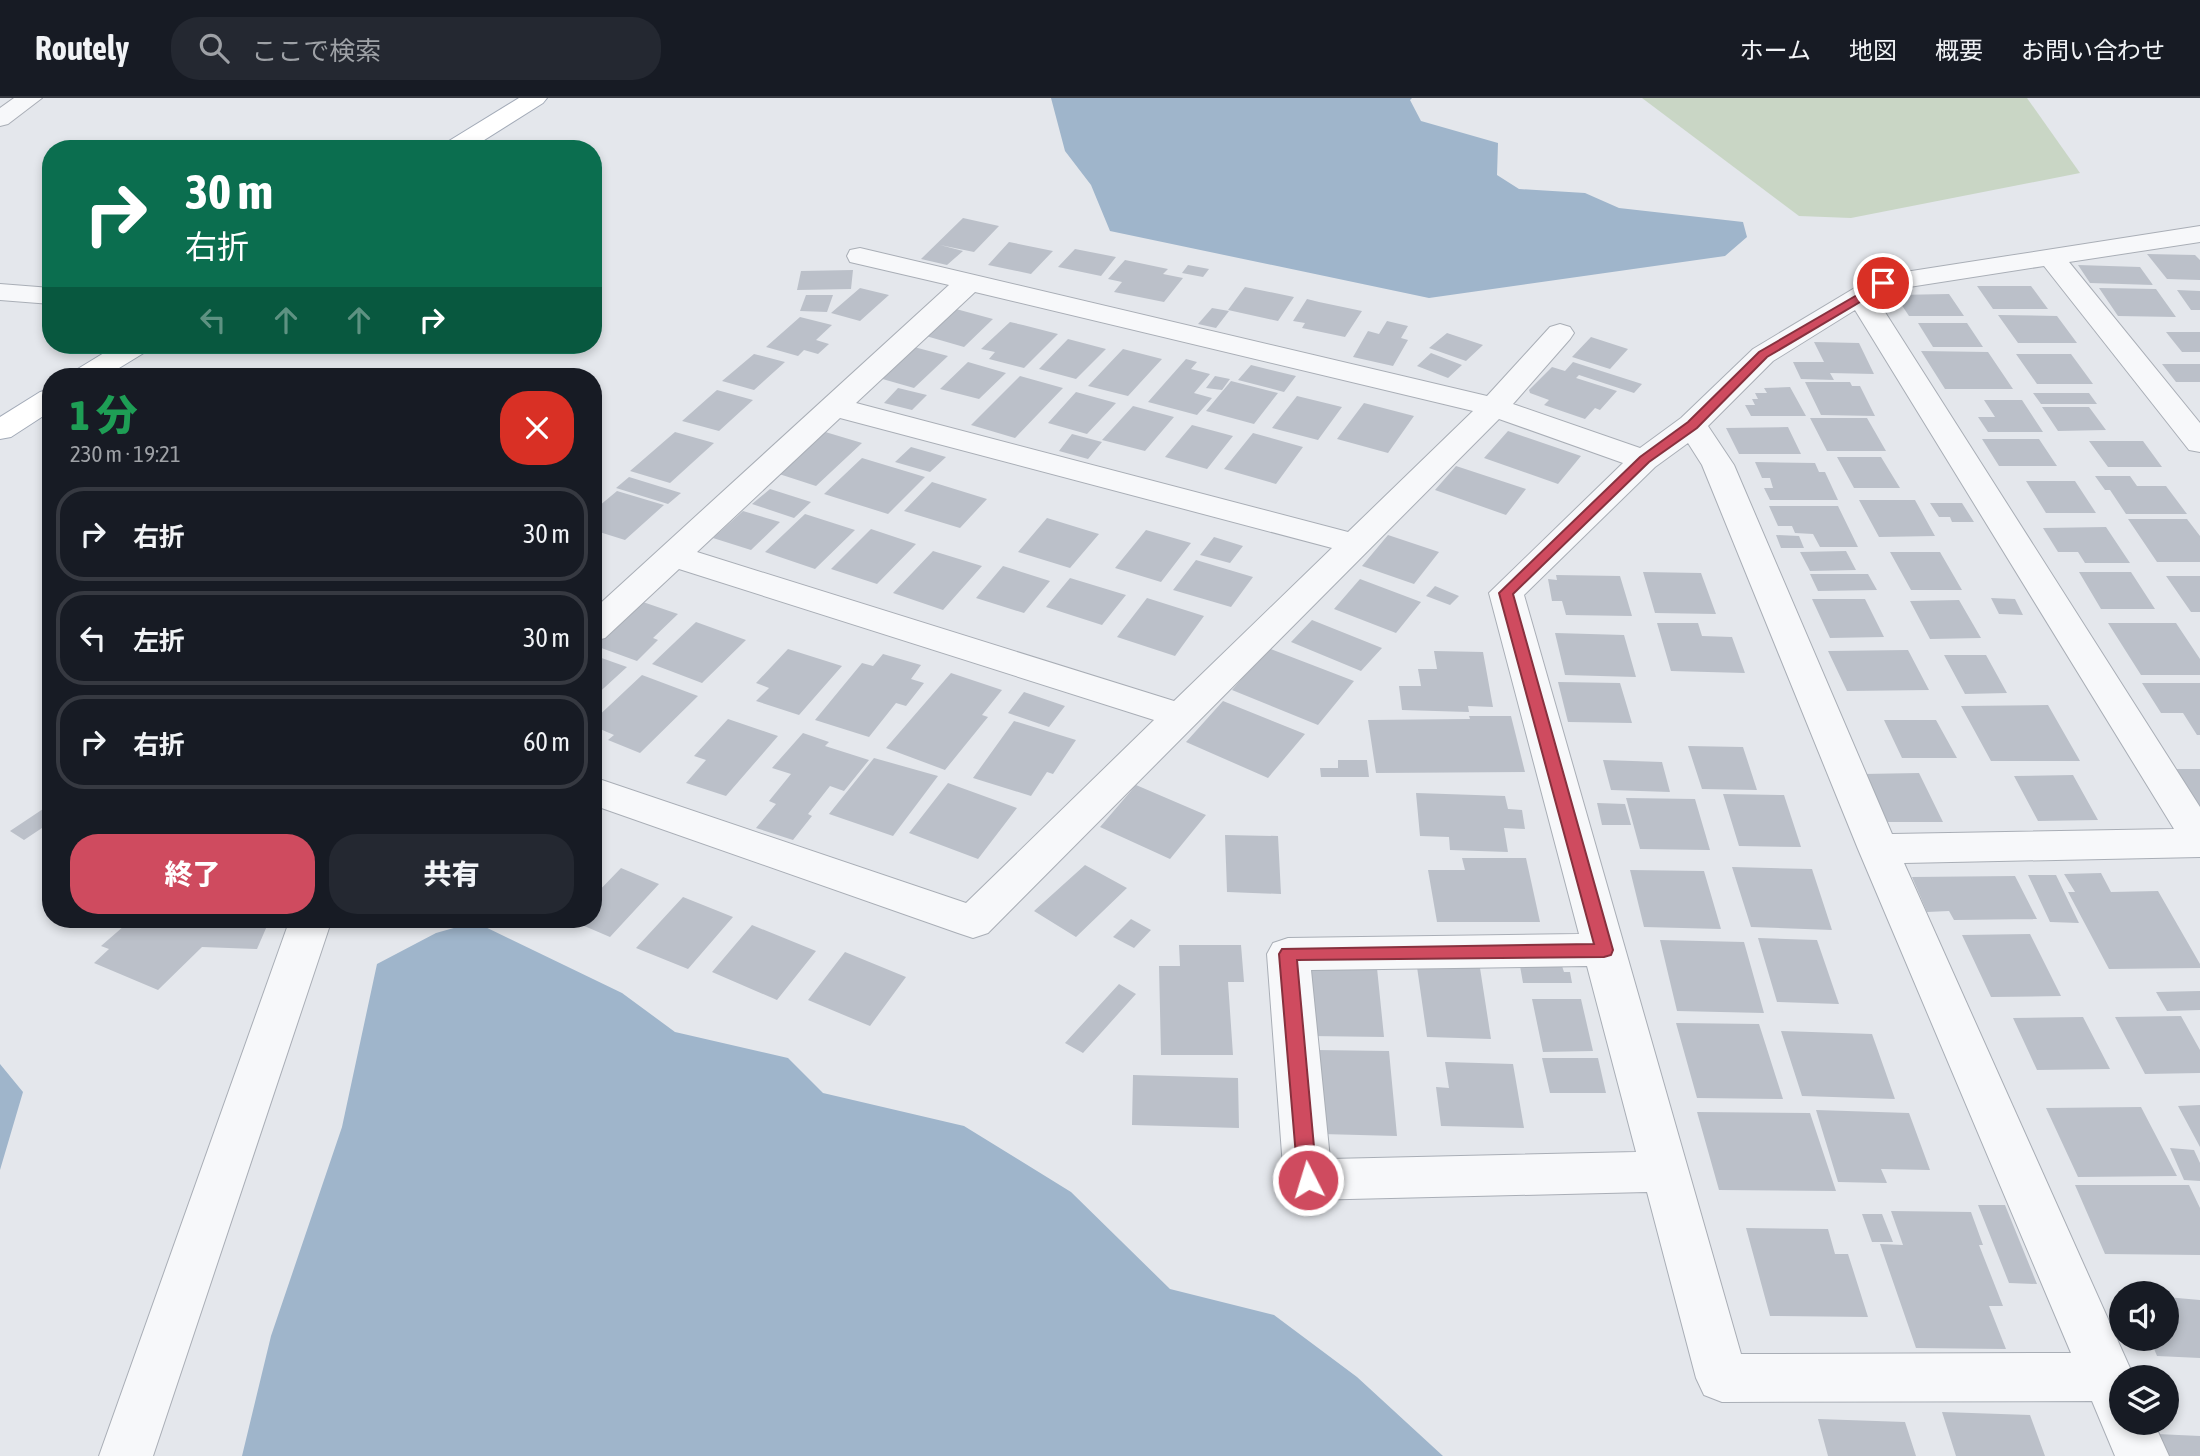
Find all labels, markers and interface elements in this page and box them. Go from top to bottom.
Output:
search box [171,17,661,80]
text: Routely [35,29,129,67]
icon: search [195,29,233,67]
text: ここで検索 [251,36,381,66]
text: ホーム [1740,37,1811,64]
text: 地図 [1849,37,1897,64]
text: 概要 [1935,37,1983,64]
text: お問い合わせ [2021,37,2165,64]
text: 30 m [185,163,273,219]
icon: right [70,168,161,259]
text: 右折 [185,228,249,265]
pin [1853,253,1913,313]
icon: arrive [1864,264,1902,302]
icon: left [194,301,232,339]
icon: ahead [267,301,305,339]
icon: ahead [340,301,378,339]
icon: right [413,301,451,339]
text: 1 分 [70,391,138,439]
button: close [500,391,574,465]
text: 230 m · 19:21 [70,441,181,467]
icon: right [74,515,112,553]
text: 30 m [523,519,570,549]
text: 右折 [133,522,185,552]
icon: left [74,619,112,657]
text: 30 m [523,623,570,653]
text: 左折 [133,626,185,656]
icon: right [74,723,112,761]
text: 60 m [523,727,570,757]
text: 右折 [133,730,185,760]
button: 終了 [70,834,315,914]
button: 共有 [329,834,574,914]
position arrow [1271,1143,1345,1217]
map controls [2109,1281,2179,1435]
button: sound [2109,1281,2179,1351]
button: layers [2109,1365,2179,1435]

